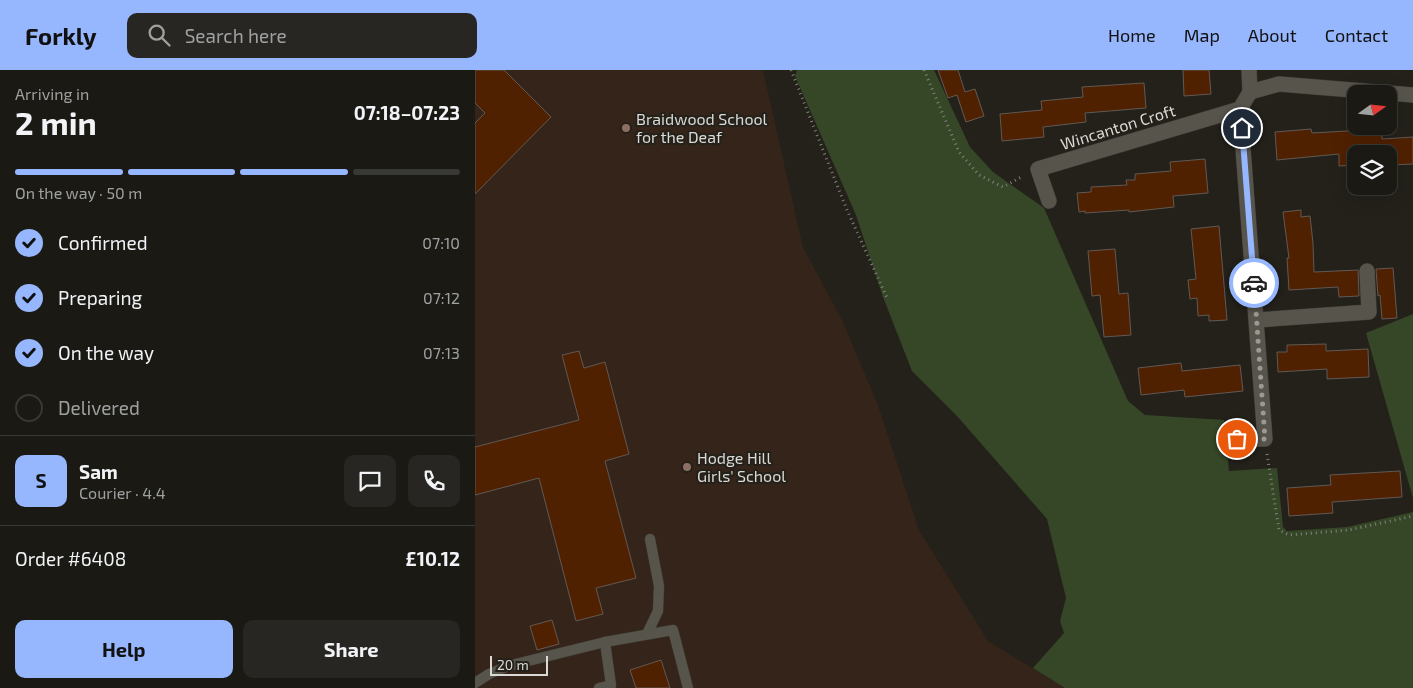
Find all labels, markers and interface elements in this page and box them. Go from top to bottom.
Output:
search box [127,13,477,58]
text: Forkly [25,21,97,50]
icon: search [145,21,173,49]
text: Search here [185,24,287,47]
text: Home [1108,24,1156,46]
text: Map [1184,24,1220,46]
text: About [1248,24,1297,46]
text: Contact [1325,24,1388,46]
text: Arriving in [15,84,89,103]
north arrow [1347,85,1397,135]
map controls [1347,85,1397,195]
street label: Wincanton Croft [1058,100,1178,153]
text: 07:18–07:23 [354,101,460,124]
text: 2 min [15,103,97,141]
pin [1221,107,1263,149]
place label: Braidwood School for the Deaf [636,109,768,146]
icon: home [1228,114,1256,142]
marker: Braidwood School for the Deaf [620,122,632,134]
button: layers [1347,145,1397,195]
text: On the way · 50 m [15,183,142,202]
icon: check [15,229,43,257]
text: Confirmed [58,231,148,254]
text: 07:10 [422,233,460,252]
courier [1229,258,1279,308]
icon: car [1240,269,1268,297]
icon: check [15,284,43,312]
text: Preparing [58,286,142,309]
text: 07:12 [423,288,460,307]
icon: check [15,339,43,367]
text: On the way [58,341,154,364]
text: 07:13 [423,343,460,362]
text: Delivered [58,396,140,419]
pin [1216,418,1258,460]
icon: bag [1223,425,1251,453]
place label: Hodge Hill Girls' School [697,448,786,485]
button: chat [344,455,396,507]
button: phone [408,455,460,507]
text: Sam [79,460,118,483]
marker: Hodge Hill Girls' School [681,461,693,473]
text: S [35,469,47,492]
text: Courier · 4.4 [79,483,166,502]
text: Order #6408 [15,547,126,570]
text: £10.12 [406,547,460,570]
button: Help [15,620,233,678]
button: Share [243,620,460,678]
scale bar [490,653,547,676]
text: 20 m [497,656,529,673]

